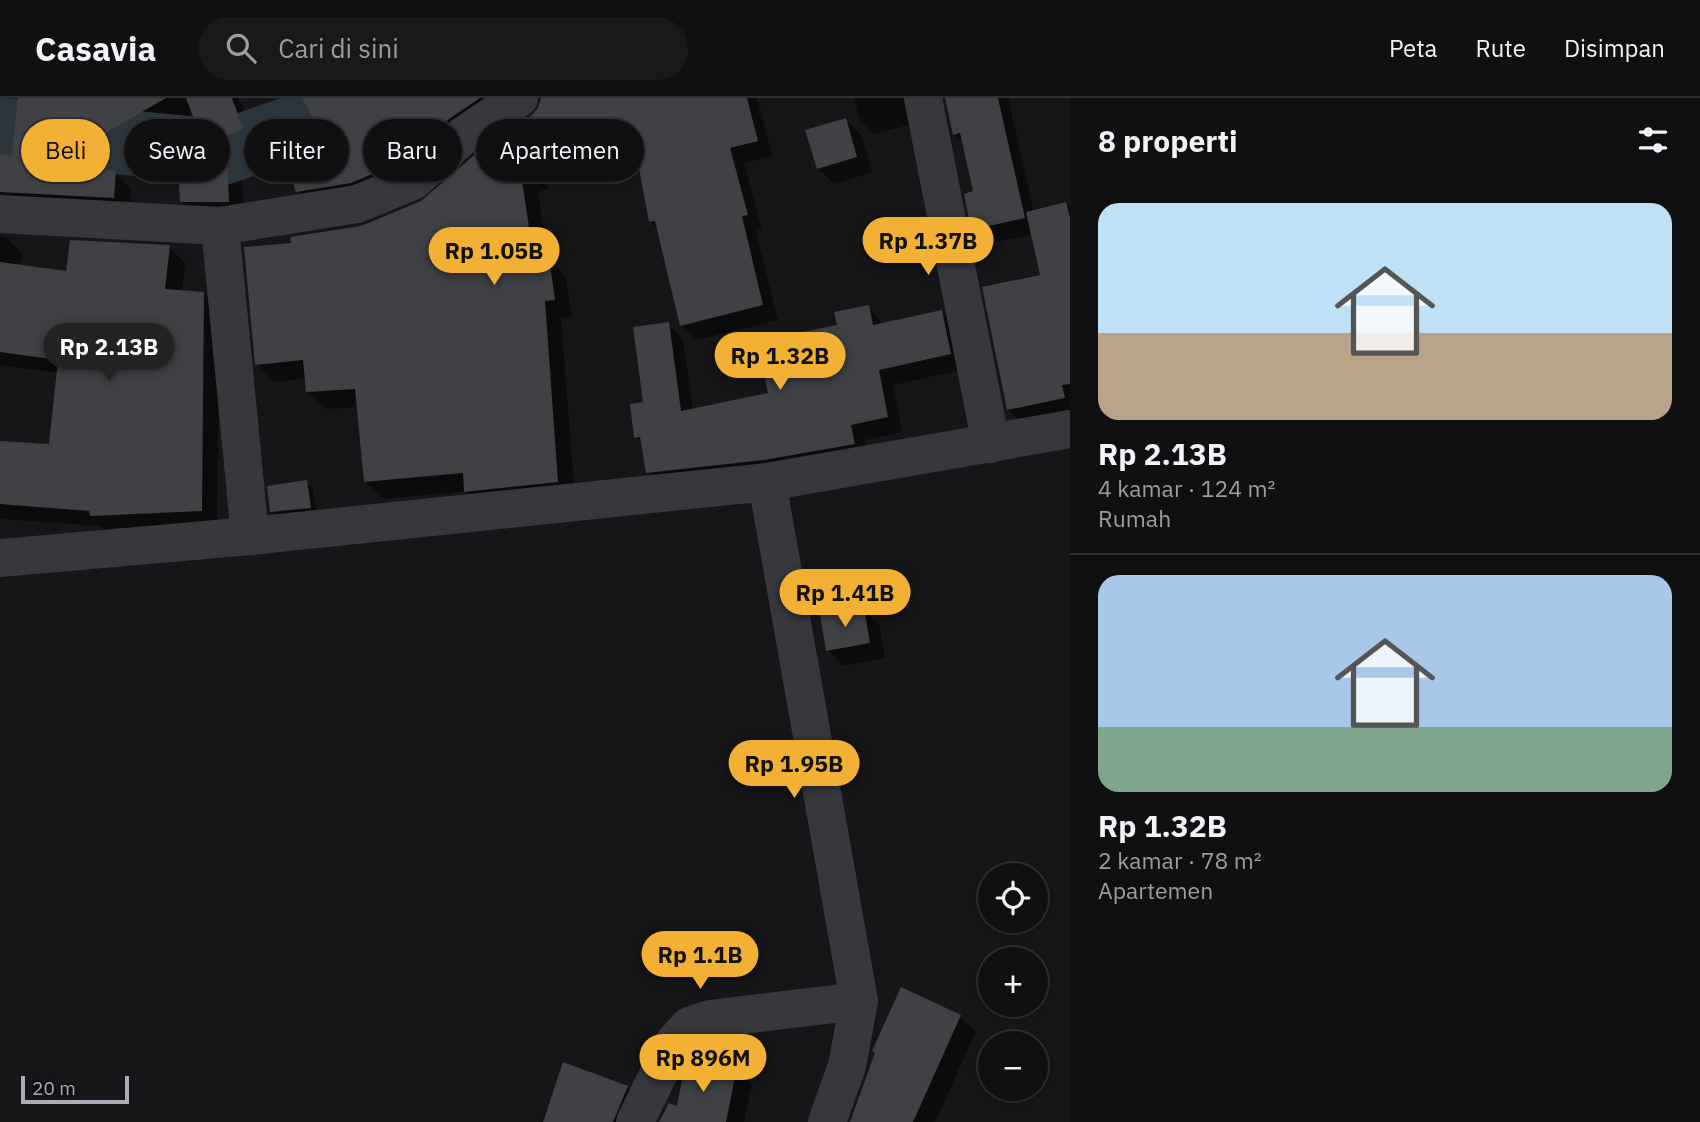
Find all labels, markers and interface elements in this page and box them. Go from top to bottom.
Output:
search box [198,17,688,80]
text: Casavia [35,27,156,70]
icon: search [222,29,260,67]
text: Cari di sini [278,31,399,65]
text: Peta [1389,32,1437,64]
text: Rute [1475,32,1526,64]
text: Disimpan [1564,32,1665,64]
chip: Beli [21,119,110,182]
chip: Sewa [124,119,230,182]
chip: Filter [244,119,349,182]
chip: Baru [363,119,462,182]
chip: Apartemen [476,119,644,182]
text: 8 properti [1098,121,1238,160]
icon: filters [1634,121,1672,159]
pin: Rp 1.37B [856,218,1000,277]
text: Rp 1.37B [879,225,977,255]
pin: Rp 1.05B [422,228,566,287]
text: Rp 1.05B [445,235,543,265]
icon: home [1322,248,1448,374]
pin: Rp 2.13B [37,324,181,383]
text: Rp 2.13B [60,331,158,361]
pin: Rp 1.32B [708,332,852,392]
text: Rp 1.32B [731,340,829,370]
text: Rp 2.13B [1098,434,1227,473]
text: 4 kamar · 124 m² [1098,473,1276,503]
text: Rumah [1098,503,1171,533]
pin: Rp 1.41B [773,570,917,629]
text: Rp 1.41B [796,577,894,607]
icon: home [1322,620,1448,746]
pin: Rp 1.95B [722,740,866,800]
text: Rp 1.95B [745,748,843,778]
text: Rp 1.32B [1098,806,1227,845]
text: 2 kamar · 78 m² [1098,845,1262,875]
map controls [978,863,1048,1101]
button: locate [978,863,1048,933]
text: Apartemen [1098,875,1213,905]
pin: Rp 1.1B [635,932,765,991]
text: Rp 1.1B [658,939,743,969]
button: + [978,947,1048,1017]
button: − [978,1031,1048,1101]
pin: Rp 896M [638,1034,768,1094]
text: Rp 896M [655,1042,751,1072]
scale bar [21,1073,130,1105]
text: 20 m [32,1076,76,1100]

